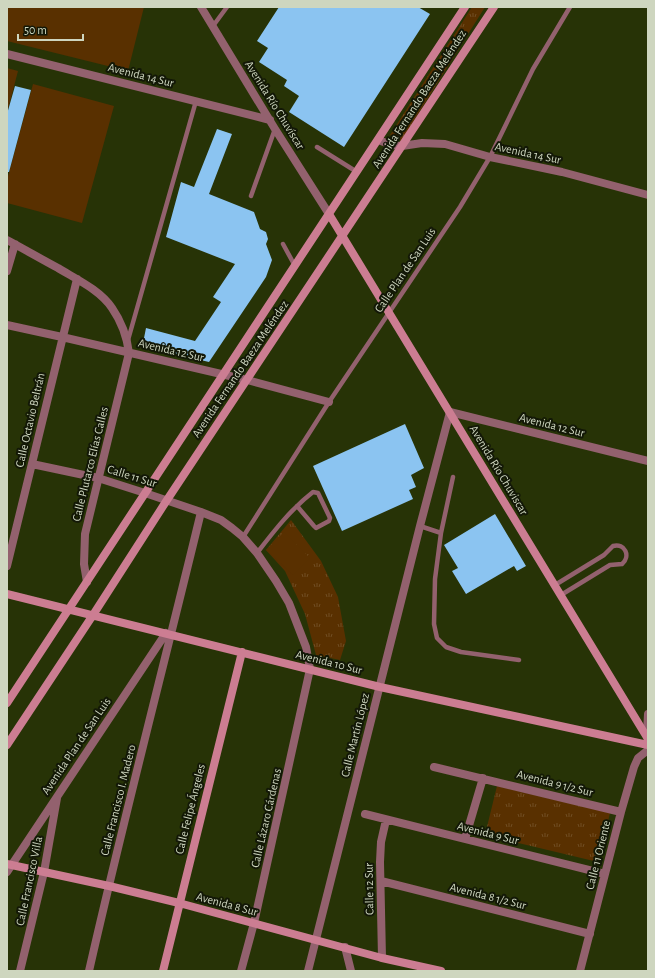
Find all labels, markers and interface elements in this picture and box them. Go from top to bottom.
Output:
scale bar [18,16,83,42]
text: 50 m [24,24,47,36]
street label: Avenida Fernando Baeza Meléndez [370,28,468,170]
street label: Avenida Río Chuvíscar [243,59,307,152]
street label: Avenida 14 Sur [107,61,175,89]
street label: Avenida 14 Sur [494,140,562,166]
street label: Calle Plan de San Luis [372,226,438,314]
street label: Avenida Fernando Baeza Meléndez [190,298,290,440]
street label: Avenida 12 Sur [137,337,205,363]
street label: Calle Octavio Beltrán [13,372,47,468]
street label: Calle Plutarco Elías Calles [70,406,110,522]
street label: Avenida 12 Sur [518,411,586,439]
street label: Avenida Río Chuviscar [468,423,530,517]
street label: Calle 11 Sur [106,463,158,489]
street label: Avenida 10 Sur [295,648,364,676]
street label: Calle Martín López [339,692,371,778]
street label: Avenida Plan de San Luis [39,695,113,797]
street label: Calle Francisco I. Madero [98,743,138,857]
street label: Calle Felipe Ángeles [172,763,207,855]
street label: Calle Lázaro Cárdenas [249,767,283,869]
street label: Avenida 9 1/2 Sur [516,768,594,798]
street label: Calle 11 Oriente [584,819,612,891]
street label: Avenida 9 Sur [456,820,520,846]
street label: Calle Francisco Villa [14,835,44,927]
street label: Calle 12 Sur [363,863,375,915]
street label: Avenida 8 1/2 Sur [449,881,528,911]
street label: Avenida 8 Sur [195,890,259,918]

